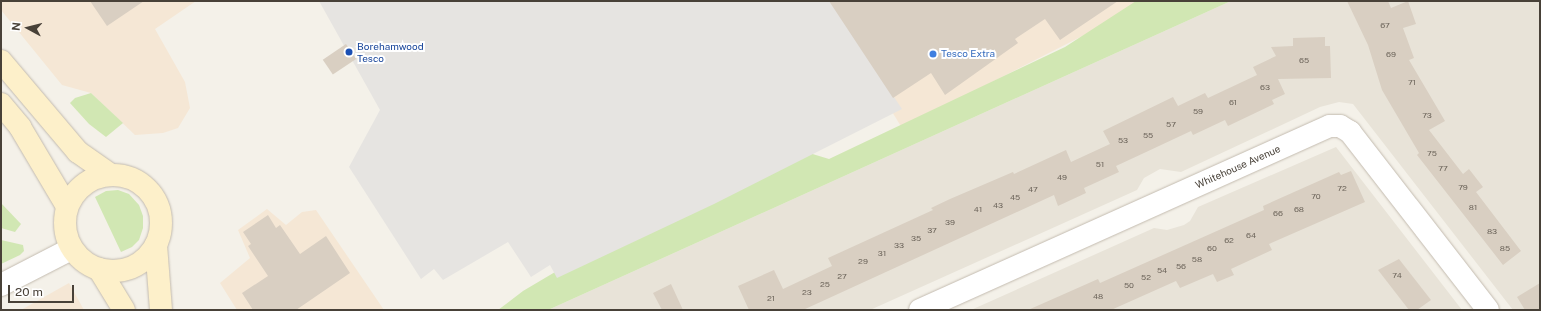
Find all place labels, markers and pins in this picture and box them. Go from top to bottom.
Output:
place label: Borehamwood Tesco [357,40,424,64]
marker: Borehamwood Tesco [344,47,354,57]
place label: Tesco Extra [941,48,995,60]
marker: Tesco Extra [928,49,938,59]

